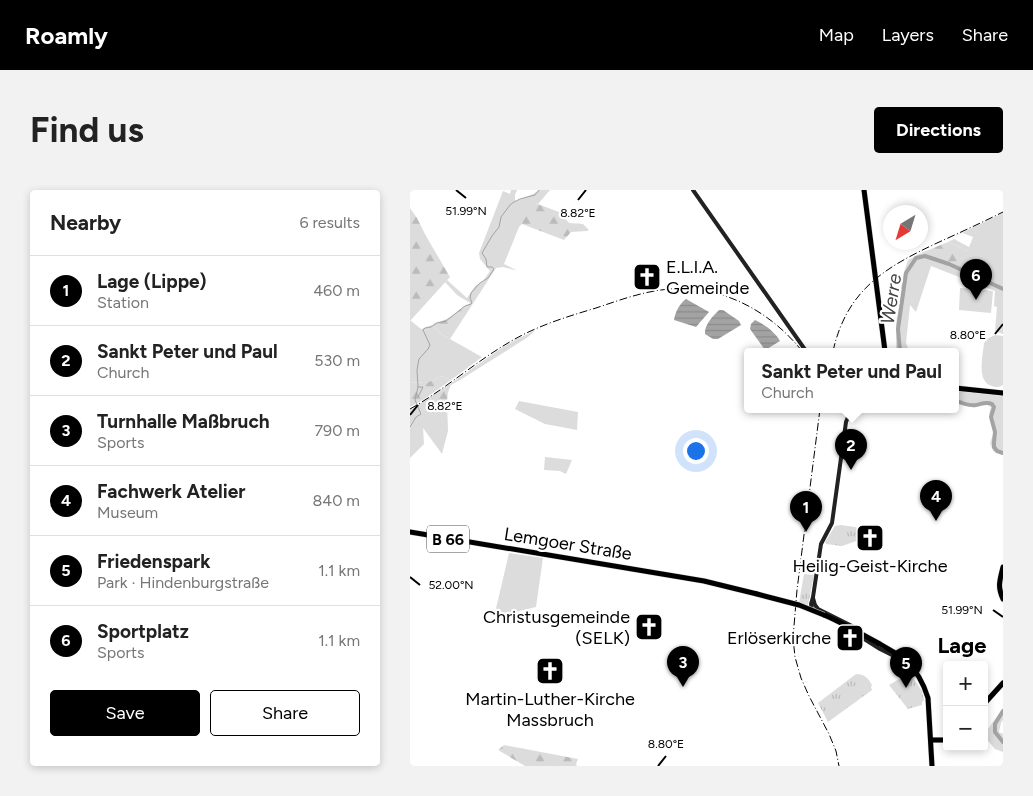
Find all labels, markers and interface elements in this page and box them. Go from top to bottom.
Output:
text: Roamly [25,21,108,50]
text: Map [819,24,854,46]
text: Layers [882,24,934,46]
text: Share [962,24,1008,46]
button: Directions [874,107,1003,153]
text: Find us [30,109,144,151]
text: 51.99°N [445,204,487,218]
north arrow [883,205,928,250]
text: 8.82°E [560,206,596,220]
text: Nearby [50,210,121,235]
text: 6 results [299,213,360,232]
place label: E.L.I.A. Gemeinde [666,256,749,299]
pin: 6 [960,259,992,300]
church icon: E.L.I.A. Gemeinde [632,262,662,292]
text: Lage (Lippe) [97,270,207,293]
water label: Werre [876,271,906,326]
text: 1 [63,281,69,300]
text: 460 m [313,281,360,300]
text: Station [97,293,149,312]
text: 8.80°E [950,328,986,342]
text: Sankt Peter und Paul [97,340,278,363]
popup [744,348,959,413]
text: 2 [61,351,71,370]
text: 530 m [314,351,360,370]
text: Sankt Peter und Paul [761,360,942,383]
text: Church [97,363,149,382]
text: Church [761,383,814,402]
text: 8.82°E [427,399,463,413]
text: Turnhalle Maßbruch [97,410,270,433]
text: 3 [62,421,70,440]
text: 790 m [315,421,360,440]
pin: 2 [835,429,867,470]
text: Sports [97,433,144,452]
your location [683,438,709,464]
text: Fachwerk Atelier [97,480,245,503]
pin: 4 [920,480,952,521]
text: 4 [61,491,71,510]
text: 840 m [312,491,360,510]
pin: 1 [790,491,822,532]
text: Museum [97,503,158,522]
street label: Lemgoer Straße [503,523,634,565]
church icon: Heilig-Geist-Kirche [855,523,885,553]
road number: B 66 [427,526,469,552]
text: Friedenspark [97,550,211,573]
place label: Heilig-Geist-Kirche [793,555,948,577]
text: 5 [61,561,71,580]
text: 1.1 km [318,561,360,580]
text: Park · Hindenburgstraße [97,573,269,592]
text: 52.00°N [428,578,474,592]
text: 51.99°N [941,603,983,617]
place label: Christusgemeinde (SELK) [483,606,630,649]
church icon: Christusgemeinde (SELK) [634,612,664,642]
text: Sportplatz [97,620,189,643]
church icon: Erlöserkirche [835,623,865,653]
place label: Erlöserkirche [727,627,831,649]
text: 6 [61,631,71,650]
text: 1.1 km [318,631,360,650]
district label: Lage [938,632,986,659]
text: Sports [97,643,144,662]
pin: 3 [667,646,699,687]
pin: 5 [890,647,922,688]
church icon: Martin-Luther-Kirche Massbruch [535,656,565,686]
map controls [943,661,988,751]
button: + [943,661,988,706]
place label: Martin-Luther-Kirche Massbruch [465,688,635,731]
button: Save [50,690,200,736]
button: Share [210,690,360,736]
button: − [943,706,988,751]
text: 8.80°E [648,737,684,751]

